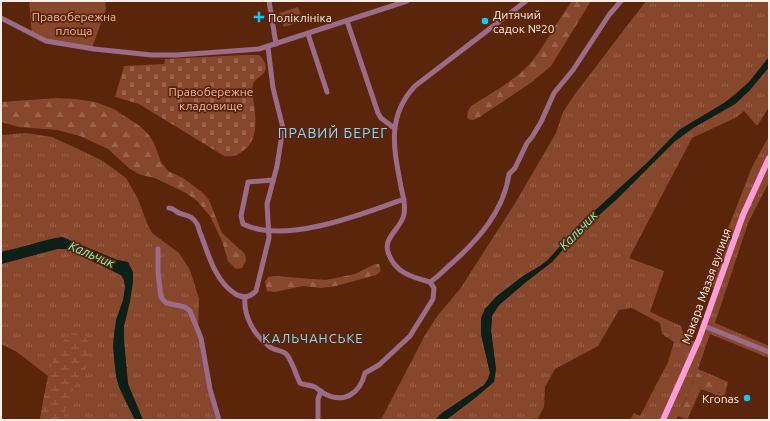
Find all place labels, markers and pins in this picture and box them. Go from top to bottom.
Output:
place label: Дитячий садок №20 [493,8,555,35]
marker: Поліклініка [253,11,265,23]
place label: Поліклініка [268,11,332,24]
marker: Дитячий садок №20 [480,16,490,26]
place label: Kronas [702,392,739,405]
marker: Kronas [742,393,752,403]

